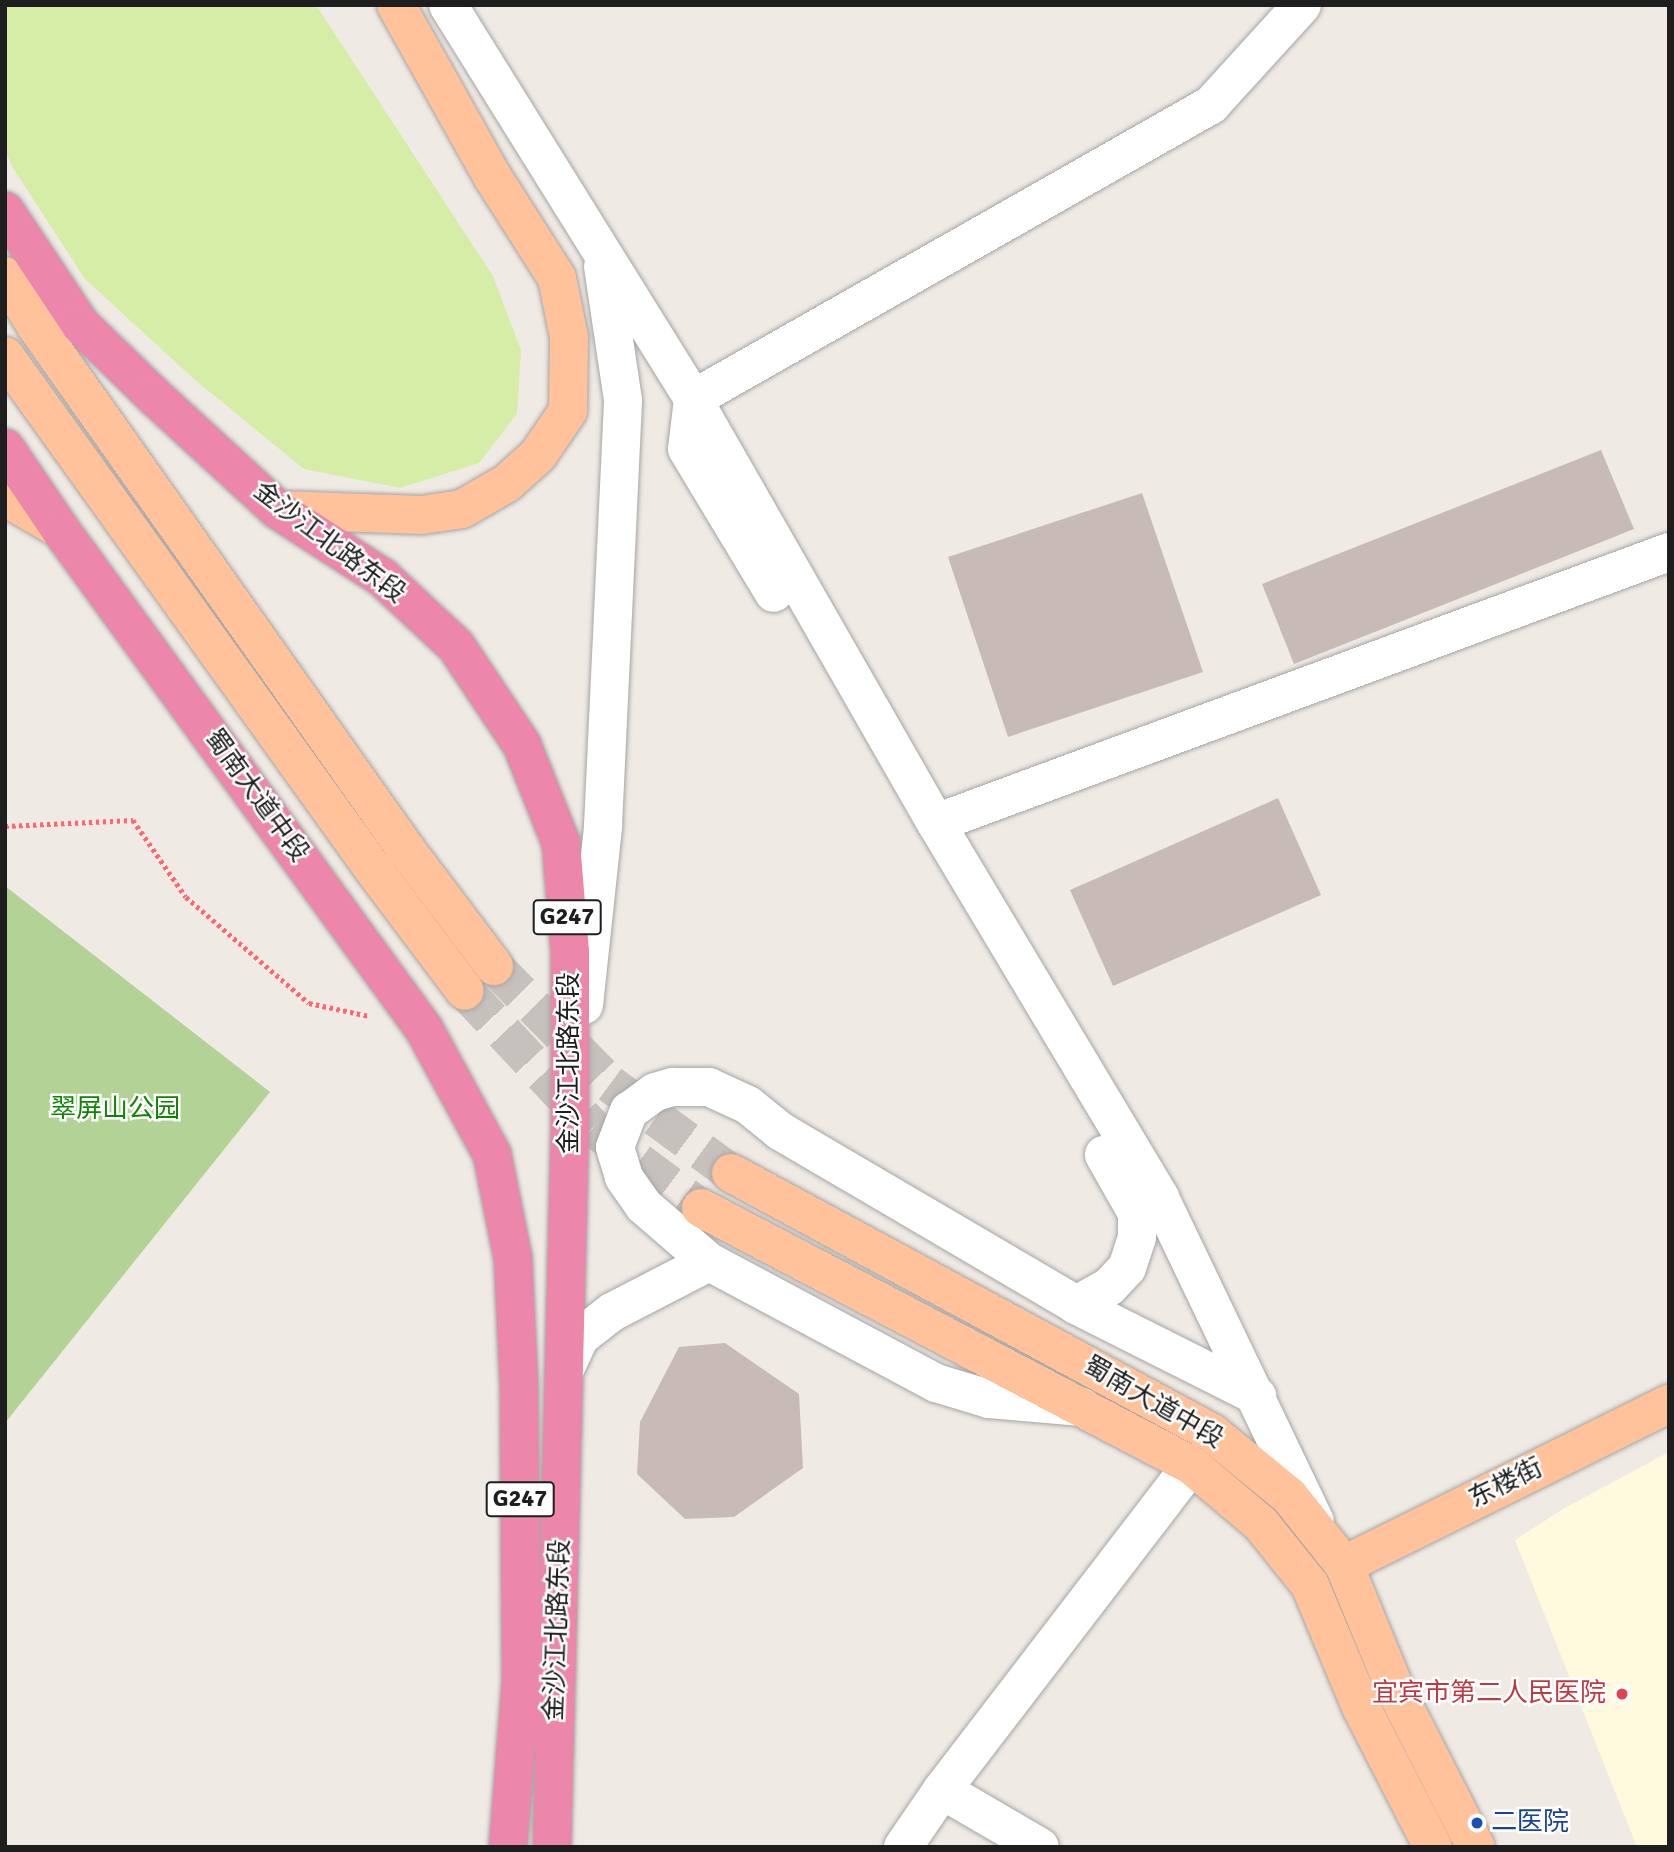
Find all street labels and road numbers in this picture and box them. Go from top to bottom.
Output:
street label: 金沙江北路东段 [247,476,411,610]
street label: 蜀南大道中段 [198,724,314,868]
road number: G247 [532,897,602,937]
street label: 金沙江北路东段 [554,972,586,1154]
street label: 蜀南大道中段 [1078,1350,1228,1456]
street label: 东楼街 [1464,1453,1548,1515]
road number: G247 [485,1478,555,1520]
street label: 金沙江北路东段 [539,1539,577,1721]

